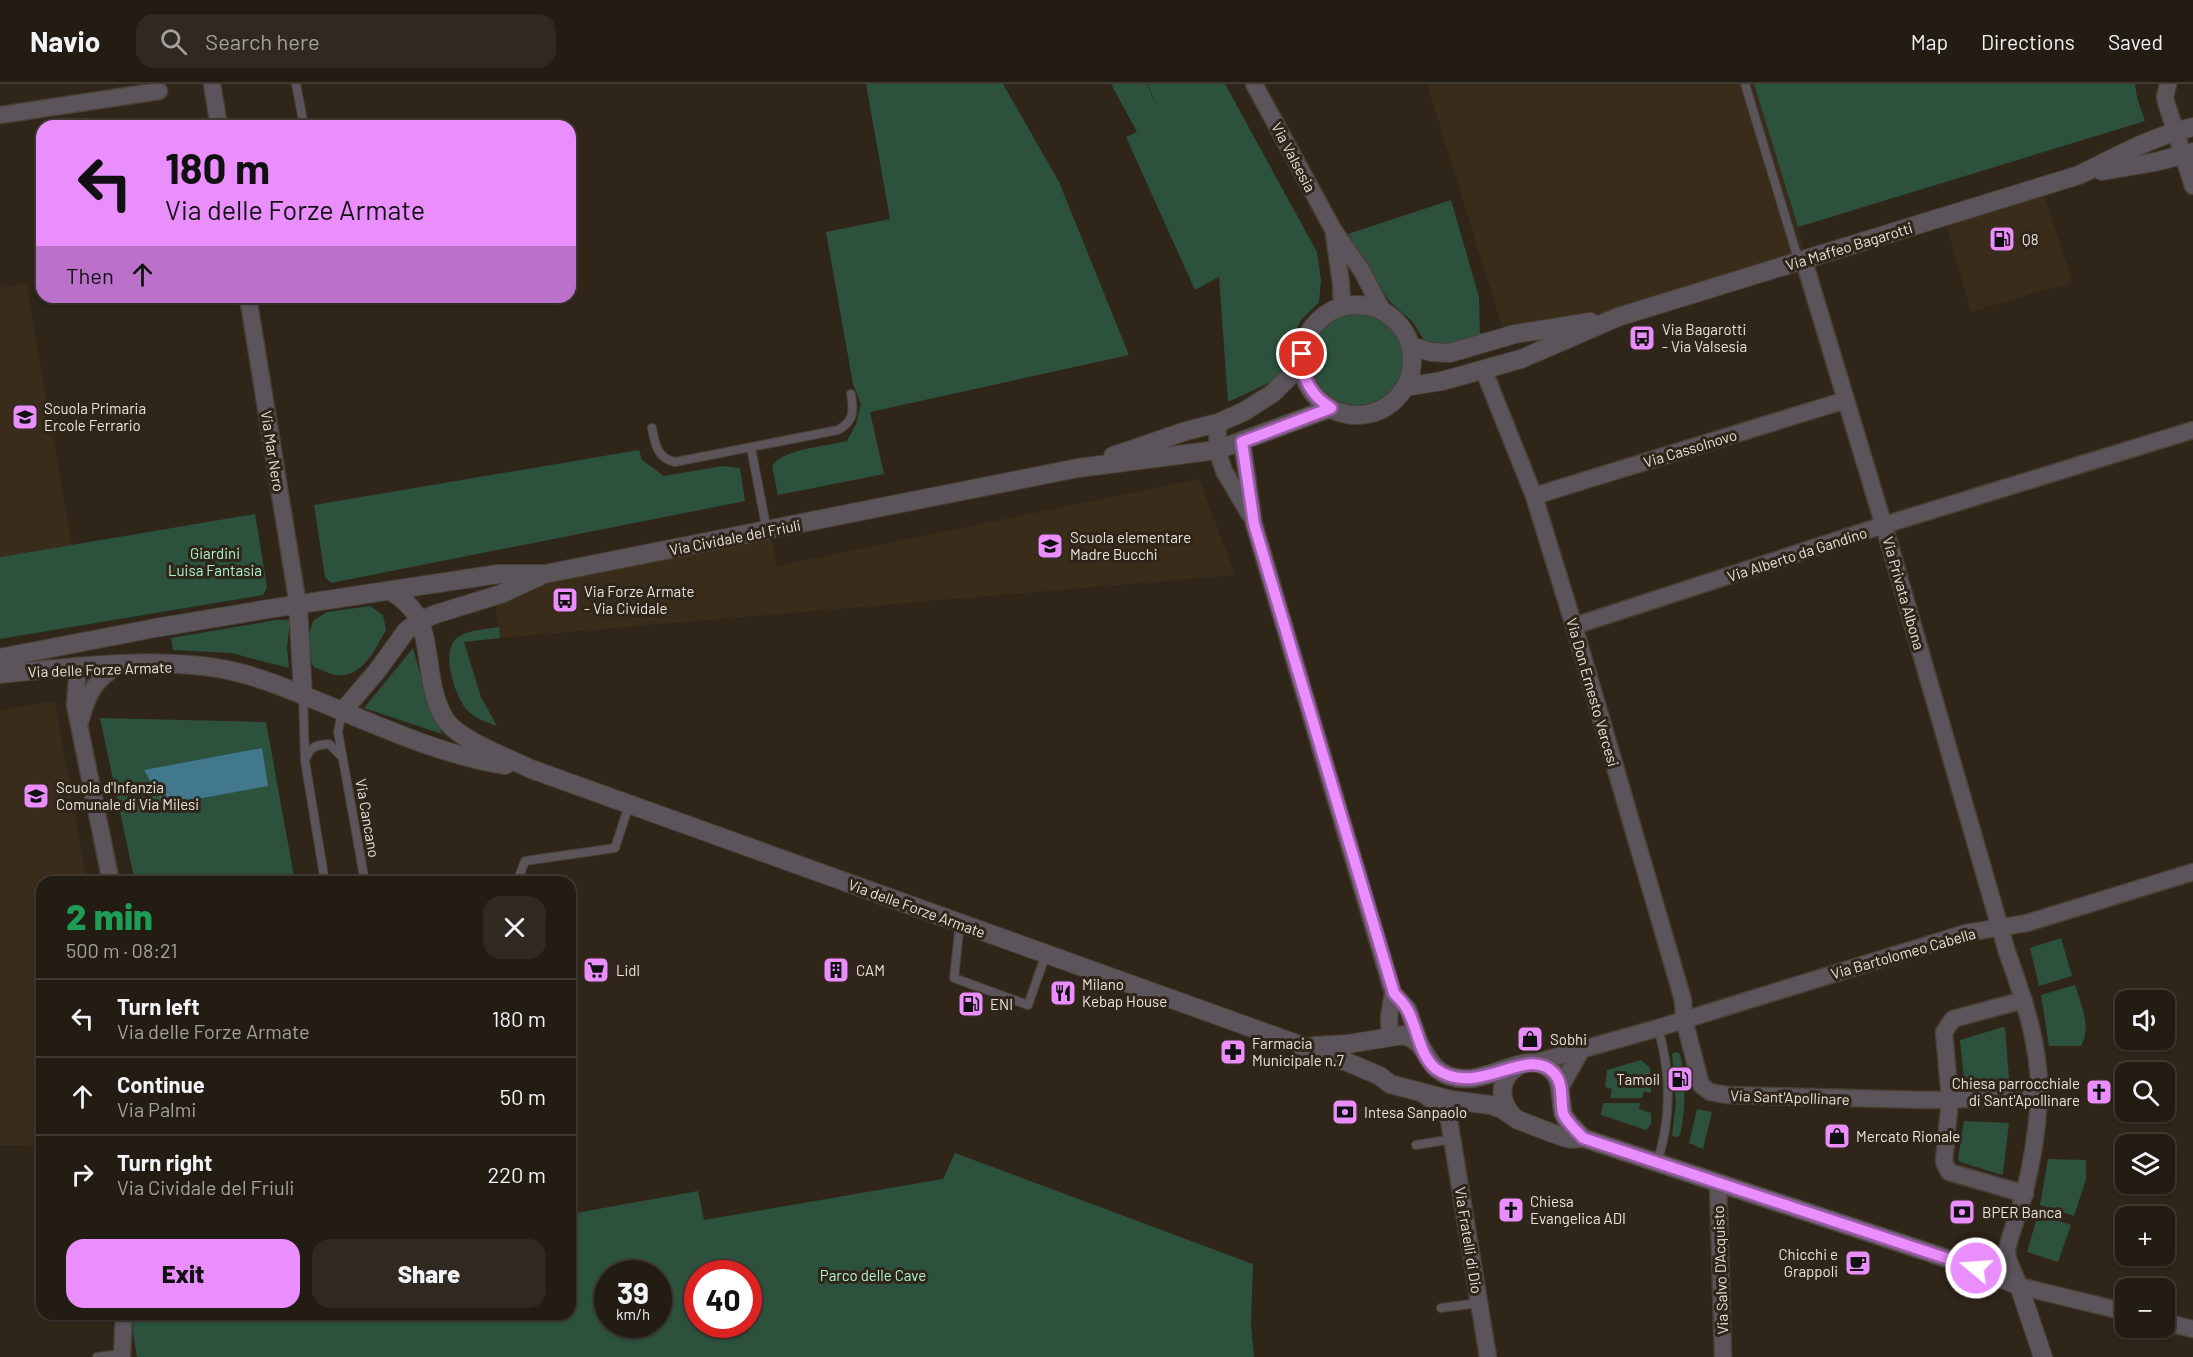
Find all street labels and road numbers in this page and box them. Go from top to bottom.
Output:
street label: Via Valsesia [1268,119,1320,195]
street label: Via Maffeo Bagarotti [1783,218,1915,274]
street label: Via Mar Nero [258,409,288,493]
street label: Via Cassolnovo [1641,425,1739,471]
street label: Via Cividale del Friuli [668,515,802,559]
street label: Via Alberto da Gandino [1725,523,1869,585]
street label: Via Privata Albona [1879,534,1929,652]
street label: Via Don Ernesto Vercesi [1563,616,1623,768]
street label: Via delle Forze Armate [27,657,173,681]
street label: Via Cancano [352,777,384,859]
street label: Via delle Forze Armate [846,875,988,941]
street label: Via Bartolomeo Cabella [1829,924,1977,982]
street label: Via Sant'Apollinare [1730,1086,1850,1108]
street label: Via Fratelli di Dio [1452,1185,1486,1295]
street label: Via Salvo D'Acquisto [1709,1205,1731,1335]

